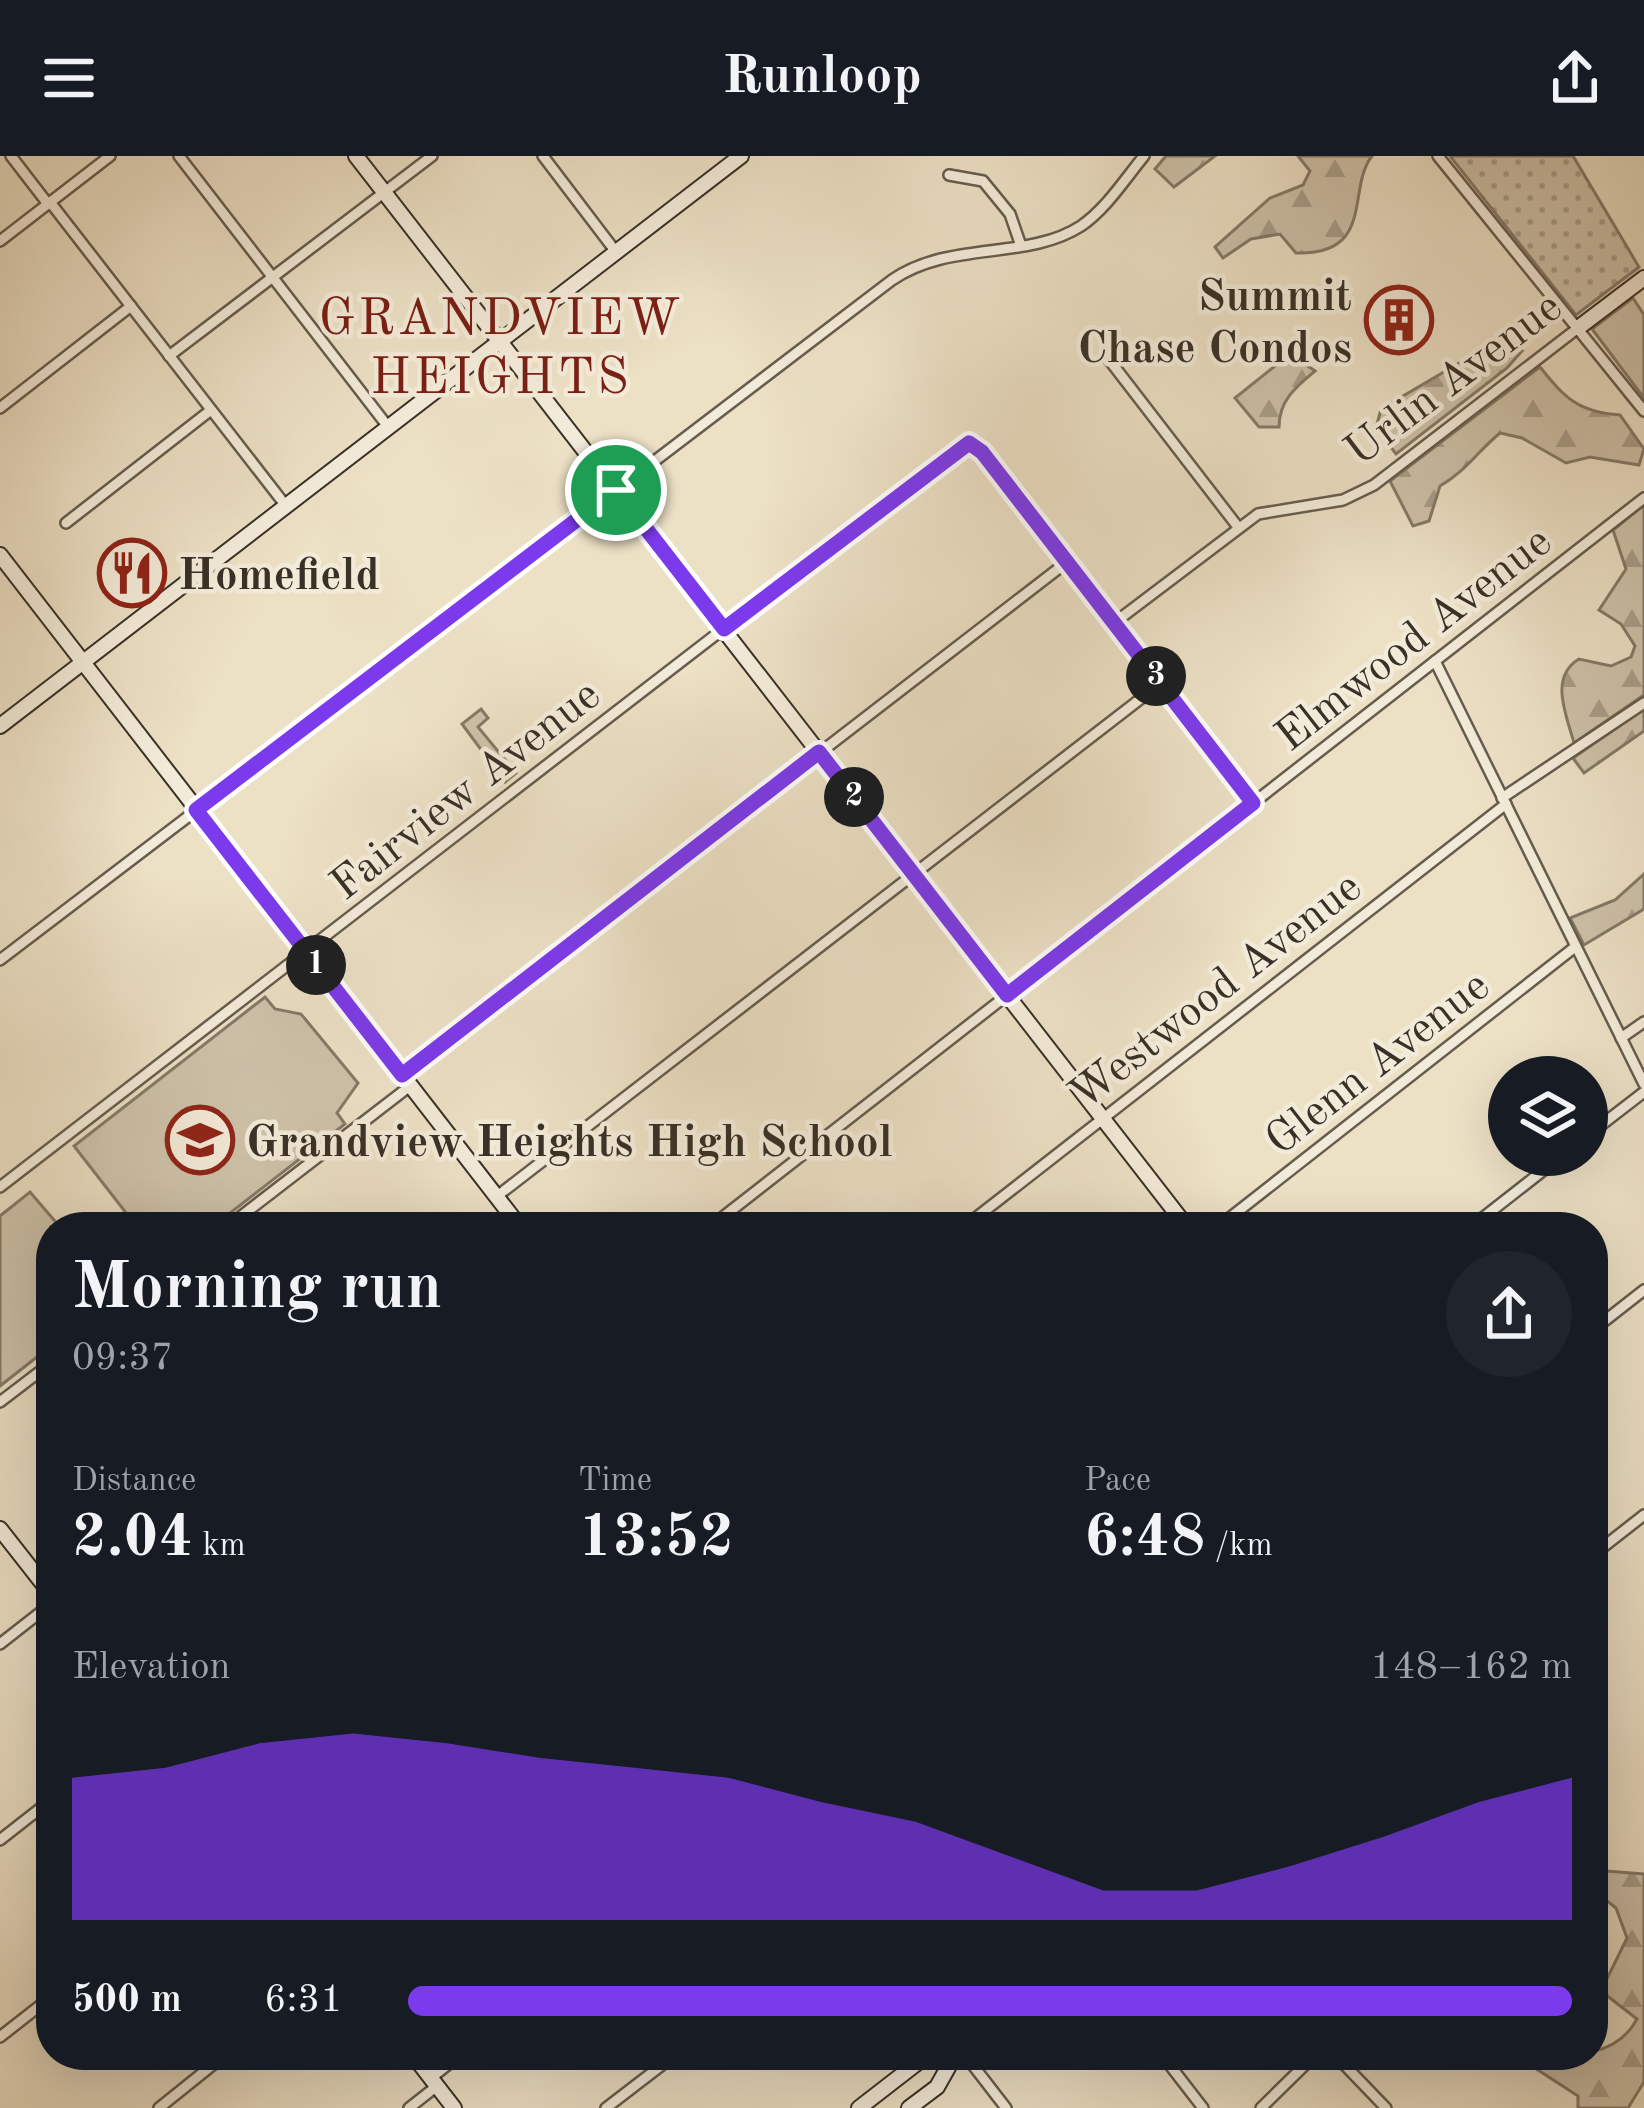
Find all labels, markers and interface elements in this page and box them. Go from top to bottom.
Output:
icon: menu [36,45,102,111]
icon: share [1542,45,1608,111]
text: Runloop [722,51,922,105]
place label: Summit Chase Condos [1077,276,1352,373]
street label: Urlin Avenue [1338,285,1571,476]
building icon: Summit Chase Condos [1364,285,1434,355]
district label: GRANDVIEW HEIGHTS [318,295,684,405]
pin [565,439,667,541]
icon: arrive [583,457,649,523]
street label: Elmwood Avenue [1269,520,1561,762]
restaurant icon: Homefield [97,538,167,608]
place label: Homefield [178,555,380,600]
pin: 3 [1126,646,1186,706]
text: 3 [1146,659,1166,692]
street label: Fairview Avenue [324,673,610,910]
pin: 2 [824,767,884,827]
text: 2 [844,780,864,813]
street label: Westwood Avenue [1063,865,1371,1120]
pin: 1 [286,935,346,995]
text: 1 [306,948,326,981]
street label: Glenn Avenue [1259,964,1499,1165]
map controls [1488,1056,1608,1176]
button: layers [1488,1056,1608,1176]
school or university icon: Grandview Heights High School [165,1105,235,1175]
place label: Grandview Heights High School [246,1122,893,1167]
button: share [1446,1251,1572,1377]
text: Morning run [72,1257,442,1323]
text: 09:37 [72,1339,173,1378]
text: Distance [72,1465,196,1498]
text: Time [578,1465,652,1498]
text: Pace [1084,1465,1151,1498]
text: 2.04 [72,1509,193,1569]
text: 13:52 [578,1509,734,1569]
text: 6:48 [1084,1509,1205,1569]
text: km [193,1530,246,1563]
text: /km [1205,1530,1273,1563]
text: Elevation [72,1648,231,1687]
text: 148–162 m [1370,1648,1572,1687]
text: 500 m [72,1981,182,2020]
text: 6:31 [264,1981,343,2020]

